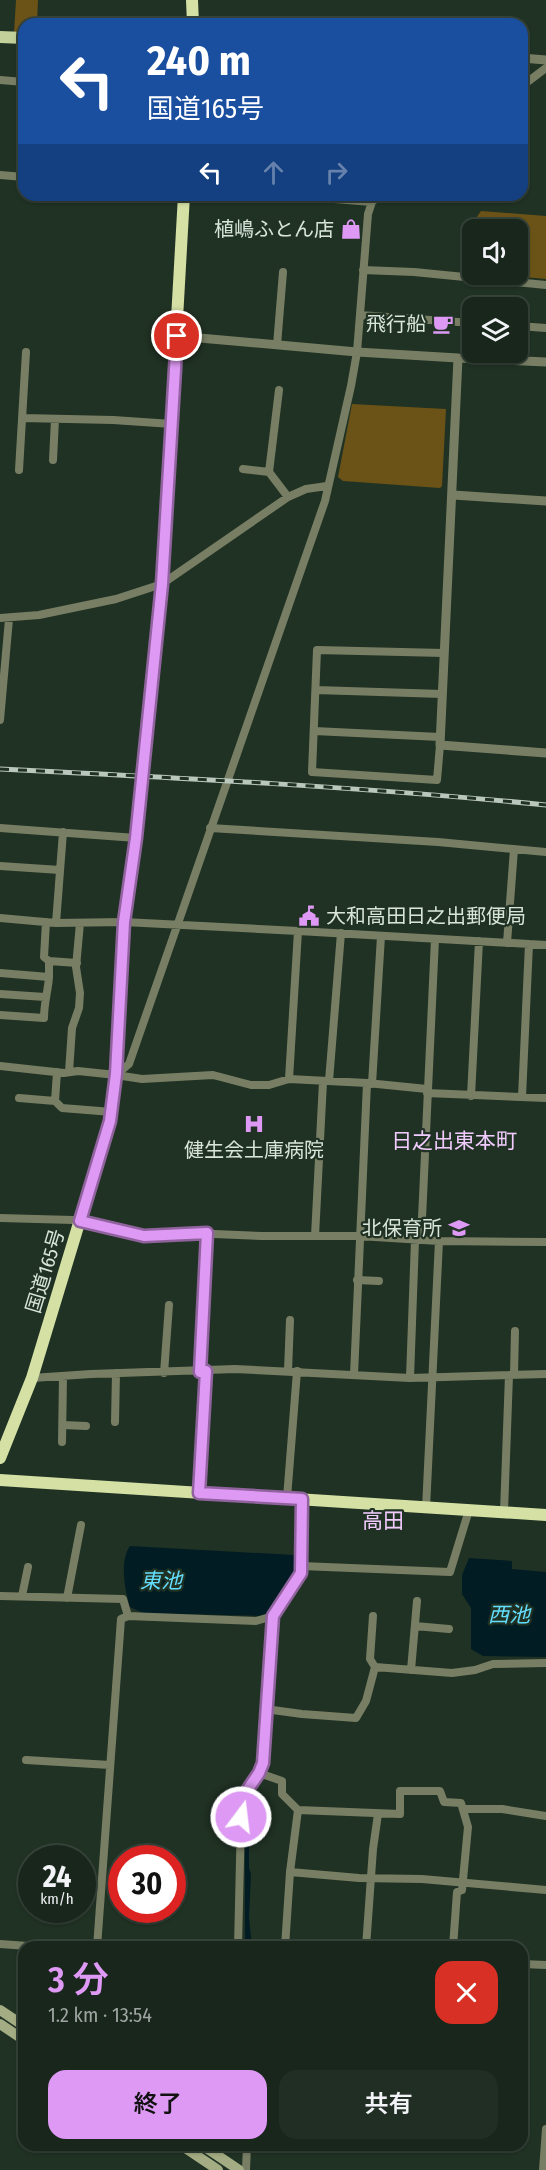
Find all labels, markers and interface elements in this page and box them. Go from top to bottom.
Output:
text: 240 m [147,36,251,86]
icon: left [48,42,126,120]
text: 国道165号 [147,93,264,125]
icon: left [194,156,227,189]
icon: ahead [257,156,290,189]
icon: right [320,156,353,189]
place label: 植嶋ふとん店 [214,217,334,241]
shop icon: 植嶋ふとん店 [339,217,363,241]
map controls [462,219,528,363]
button: sound [462,219,528,285]
button: layers [462,297,528,363]
pin [151,310,202,361]
place label: 飛行船 [366,312,426,336]
cafe icon: 飛行船 [431,312,455,336]
icon: arrive [160,319,193,352]
public building icon: 大和高田日之出郵便局 [297,904,321,928]
place label: 大和高田日之出郵便局 [326,904,526,928]
hospital icon: 健生会土庫病院 [242,1112,266,1136]
district label: 日之出東本町 [391,1128,517,1154]
place label: 健生会土庫病院 [184,1138,324,1162]
place label: 北保育所 [362,1216,442,1240]
school or university icon: 北保育所 [447,1216,471,1240]
street label: 国道165号 [21,1226,69,1316]
district label: 高田 [362,1508,404,1534]
water label: 東池 [140,1568,184,1594]
water label: 西池 [488,1602,532,1628]
position arrow [209,1785,273,1849]
speed limit sign: 30 [108,1845,186,1923]
text: 24 [43,1859,71,1895]
text: km/h [40,1890,74,1908]
text: 3 分 [48,1958,109,2002]
button: close [435,1961,498,2024]
text: 1.2 km · 13:54 [48,2003,152,2027]
button: 終了 [48,2070,267,2139]
button: 共有 [279,2070,498,2139]

